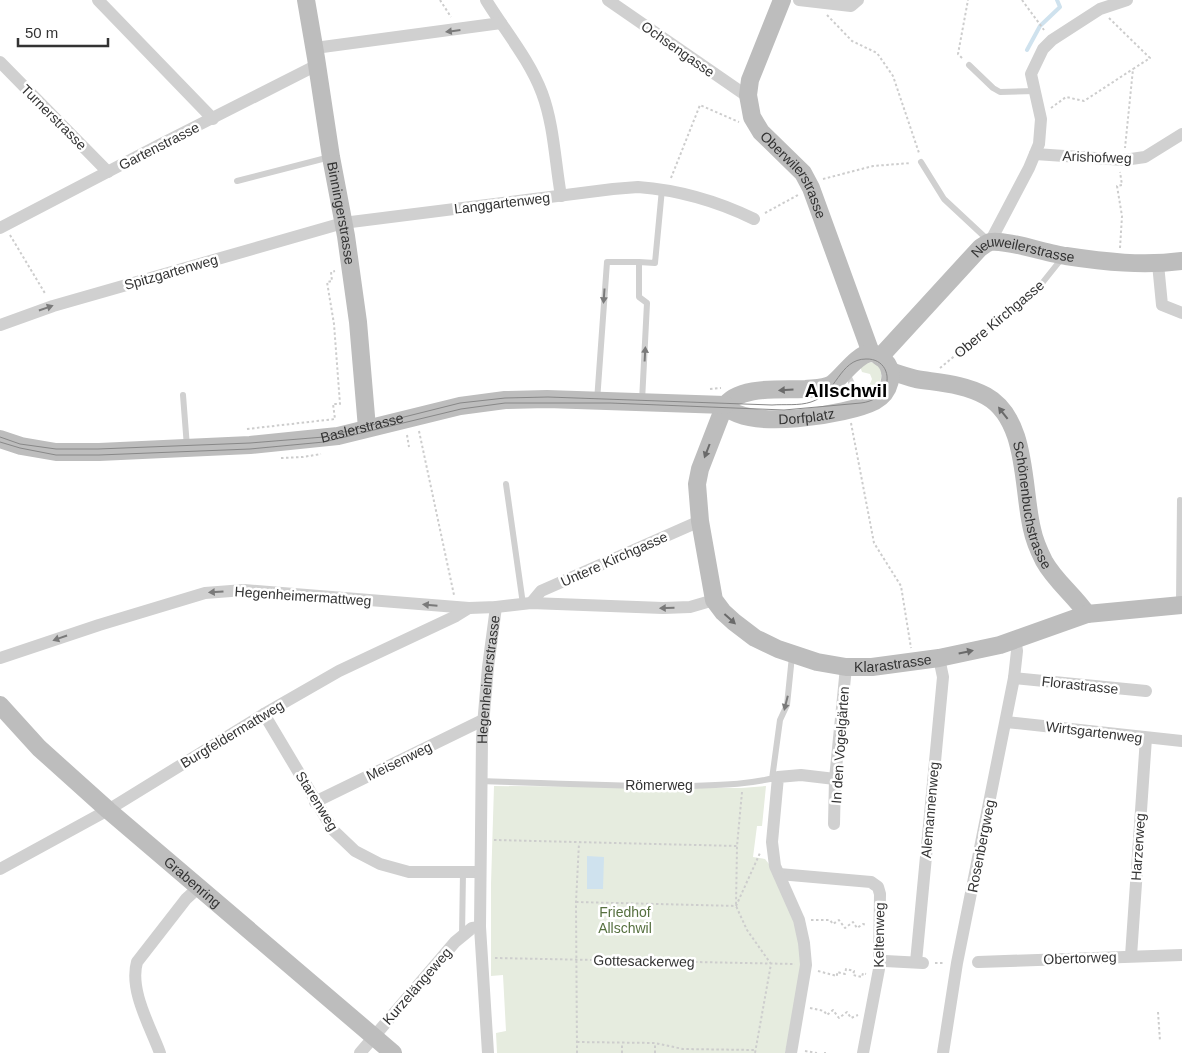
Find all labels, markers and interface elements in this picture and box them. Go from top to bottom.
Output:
scale bar [18,15,108,47]
street label: Ochsengasse [638,18,718,80]
text: 50 m [25,24,58,41]
one-way arrow [444,27,460,35]
street label: Turnerstrasse [18,81,90,153]
street label: Gartenstrasse [116,119,202,173]
street label: Oberwilerstrasse [757,128,829,221]
street label: Arishofweg [1062,148,1132,166]
street label: Binningerstrasse [324,160,358,266]
street label: Langgartenweg [453,189,551,217]
street label: Neuweilerstrasse [968,233,1076,265]
street label: Spitzgartenweg [122,251,220,293]
street label: Obere Kirchgasse [951,277,1047,361]
one-way arrow [600,288,608,304]
one-way arrow [39,304,54,312]
one-way arrow [641,345,649,361]
district label: Allschwil [805,380,887,401]
one-way arrow [777,386,793,394]
street label: Dorfplatz [778,405,836,427]
one-way arrow [998,407,1009,420]
street label: Baslerstrasse [319,409,405,446]
street label: Schönenbuchstrasse [1010,439,1055,572]
one-way arrow [703,443,710,458]
street label: Untere Kirchgasse [558,528,670,590]
street label: Hegenheimermattweg [234,583,372,609]
one-way arrow [208,588,224,596]
one-way arrow [422,600,438,608]
one-way arrow [658,604,674,612]
one-way arrow [724,613,736,625]
street label: Hegenheimerstrasse [474,614,503,744]
one-way arrow [53,635,68,642]
one-way arrow [958,648,974,656]
street label: Klarastrasse [854,651,933,675]
street label: Florastrasse [1041,673,1119,697]
street label: In den Vogelgärten [828,686,852,804]
one-way arrow [782,695,790,711]
street label: Burgfeldermattweg [178,697,286,771]
street label: Wirtsgartenweg [1045,718,1143,746]
street label: Meisenweg [364,738,434,784]
street label: Alemannenweg [918,761,942,859]
street label: Starenweg [292,768,342,834]
street label: Römerweg [625,777,693,793]
street label: Rosenbergweg [964,798,998,894]
street label: Harzerweg [1128,813,1148,881]
street label: Grabenring [161,853,224,911]
street label: Keltenweg [870,902,888,968]
park label: Friedhof Allschwil [598,904,652,936]
street label: Kurzelängeweg [379,944,455,1028]
street label: Obertorweg [1043,949,1117,967]
street label: Gottesackerweg [593,952,695,970]

